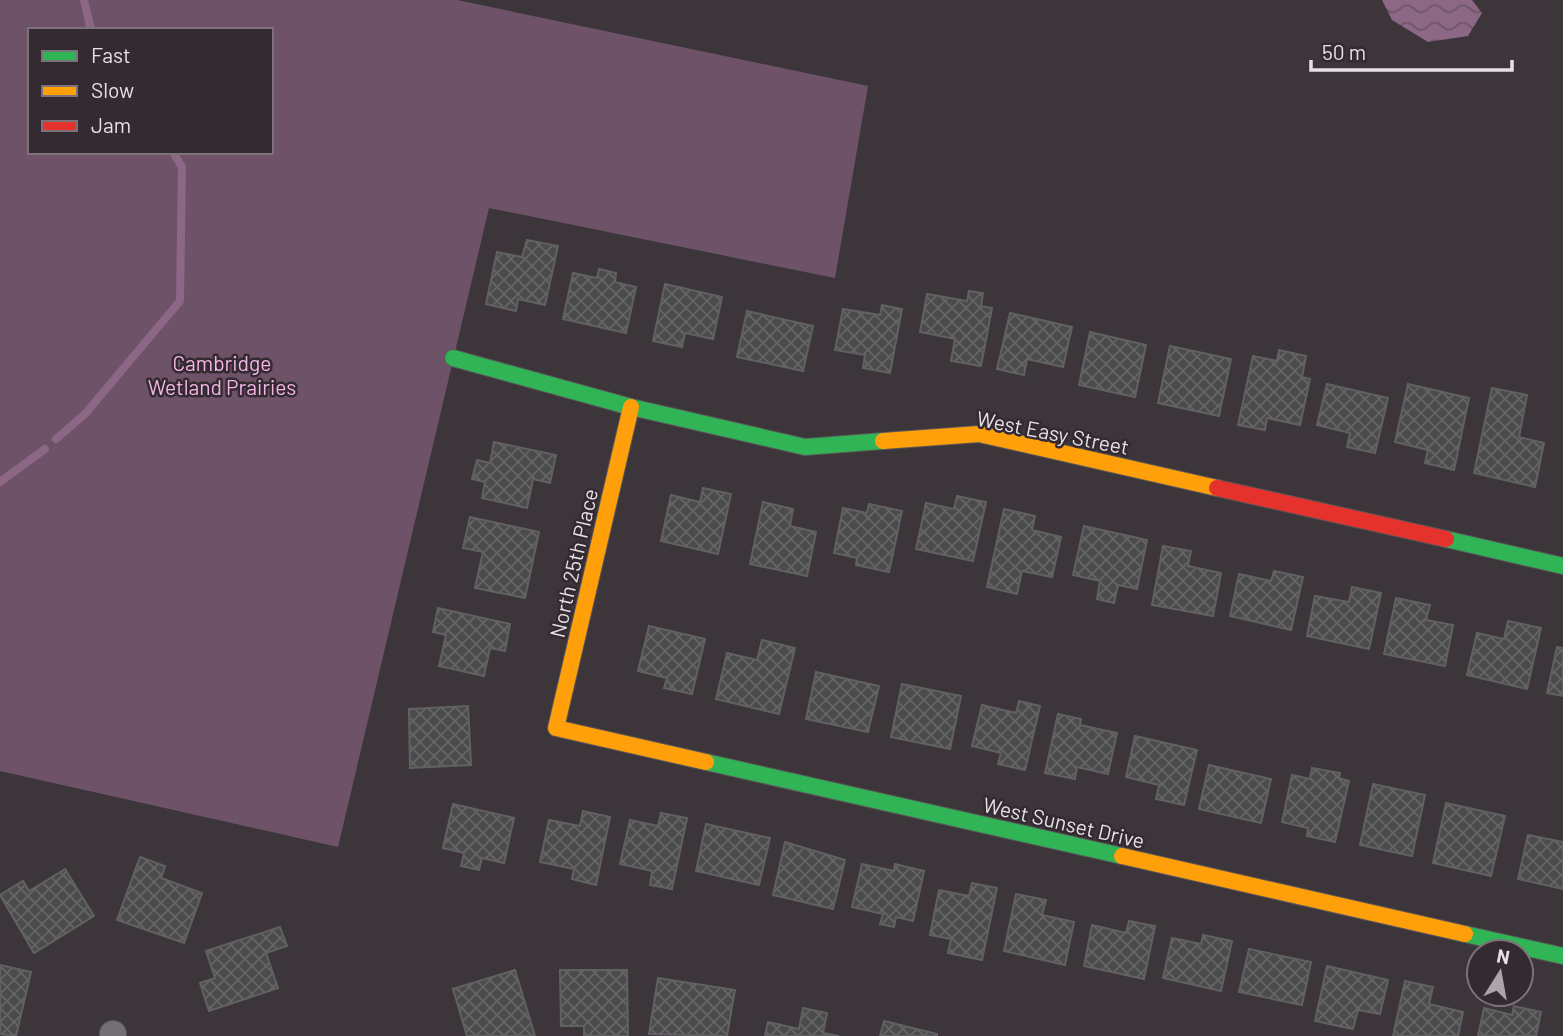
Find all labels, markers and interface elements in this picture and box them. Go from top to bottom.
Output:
legend [28,28,273,154]
scale bar [1311,28,1512,72]
text: 50 m [1322,39,1366,64]
text: Fast [91,42,131,67]
text: Slow [91,77,134,102]
text: Jam [91,112,131,137]
park label: Cambridge Wetland Prairies [148,350,296,399]
street label: West Easy Street [975,405,1131,459]
street label: North 25th Place [544,486,602,640]
street label: West Sunset Drive [981,791,1147,853]
north arrow [1465,938,1535,1008]
text: N [1495,943,1512,968]

